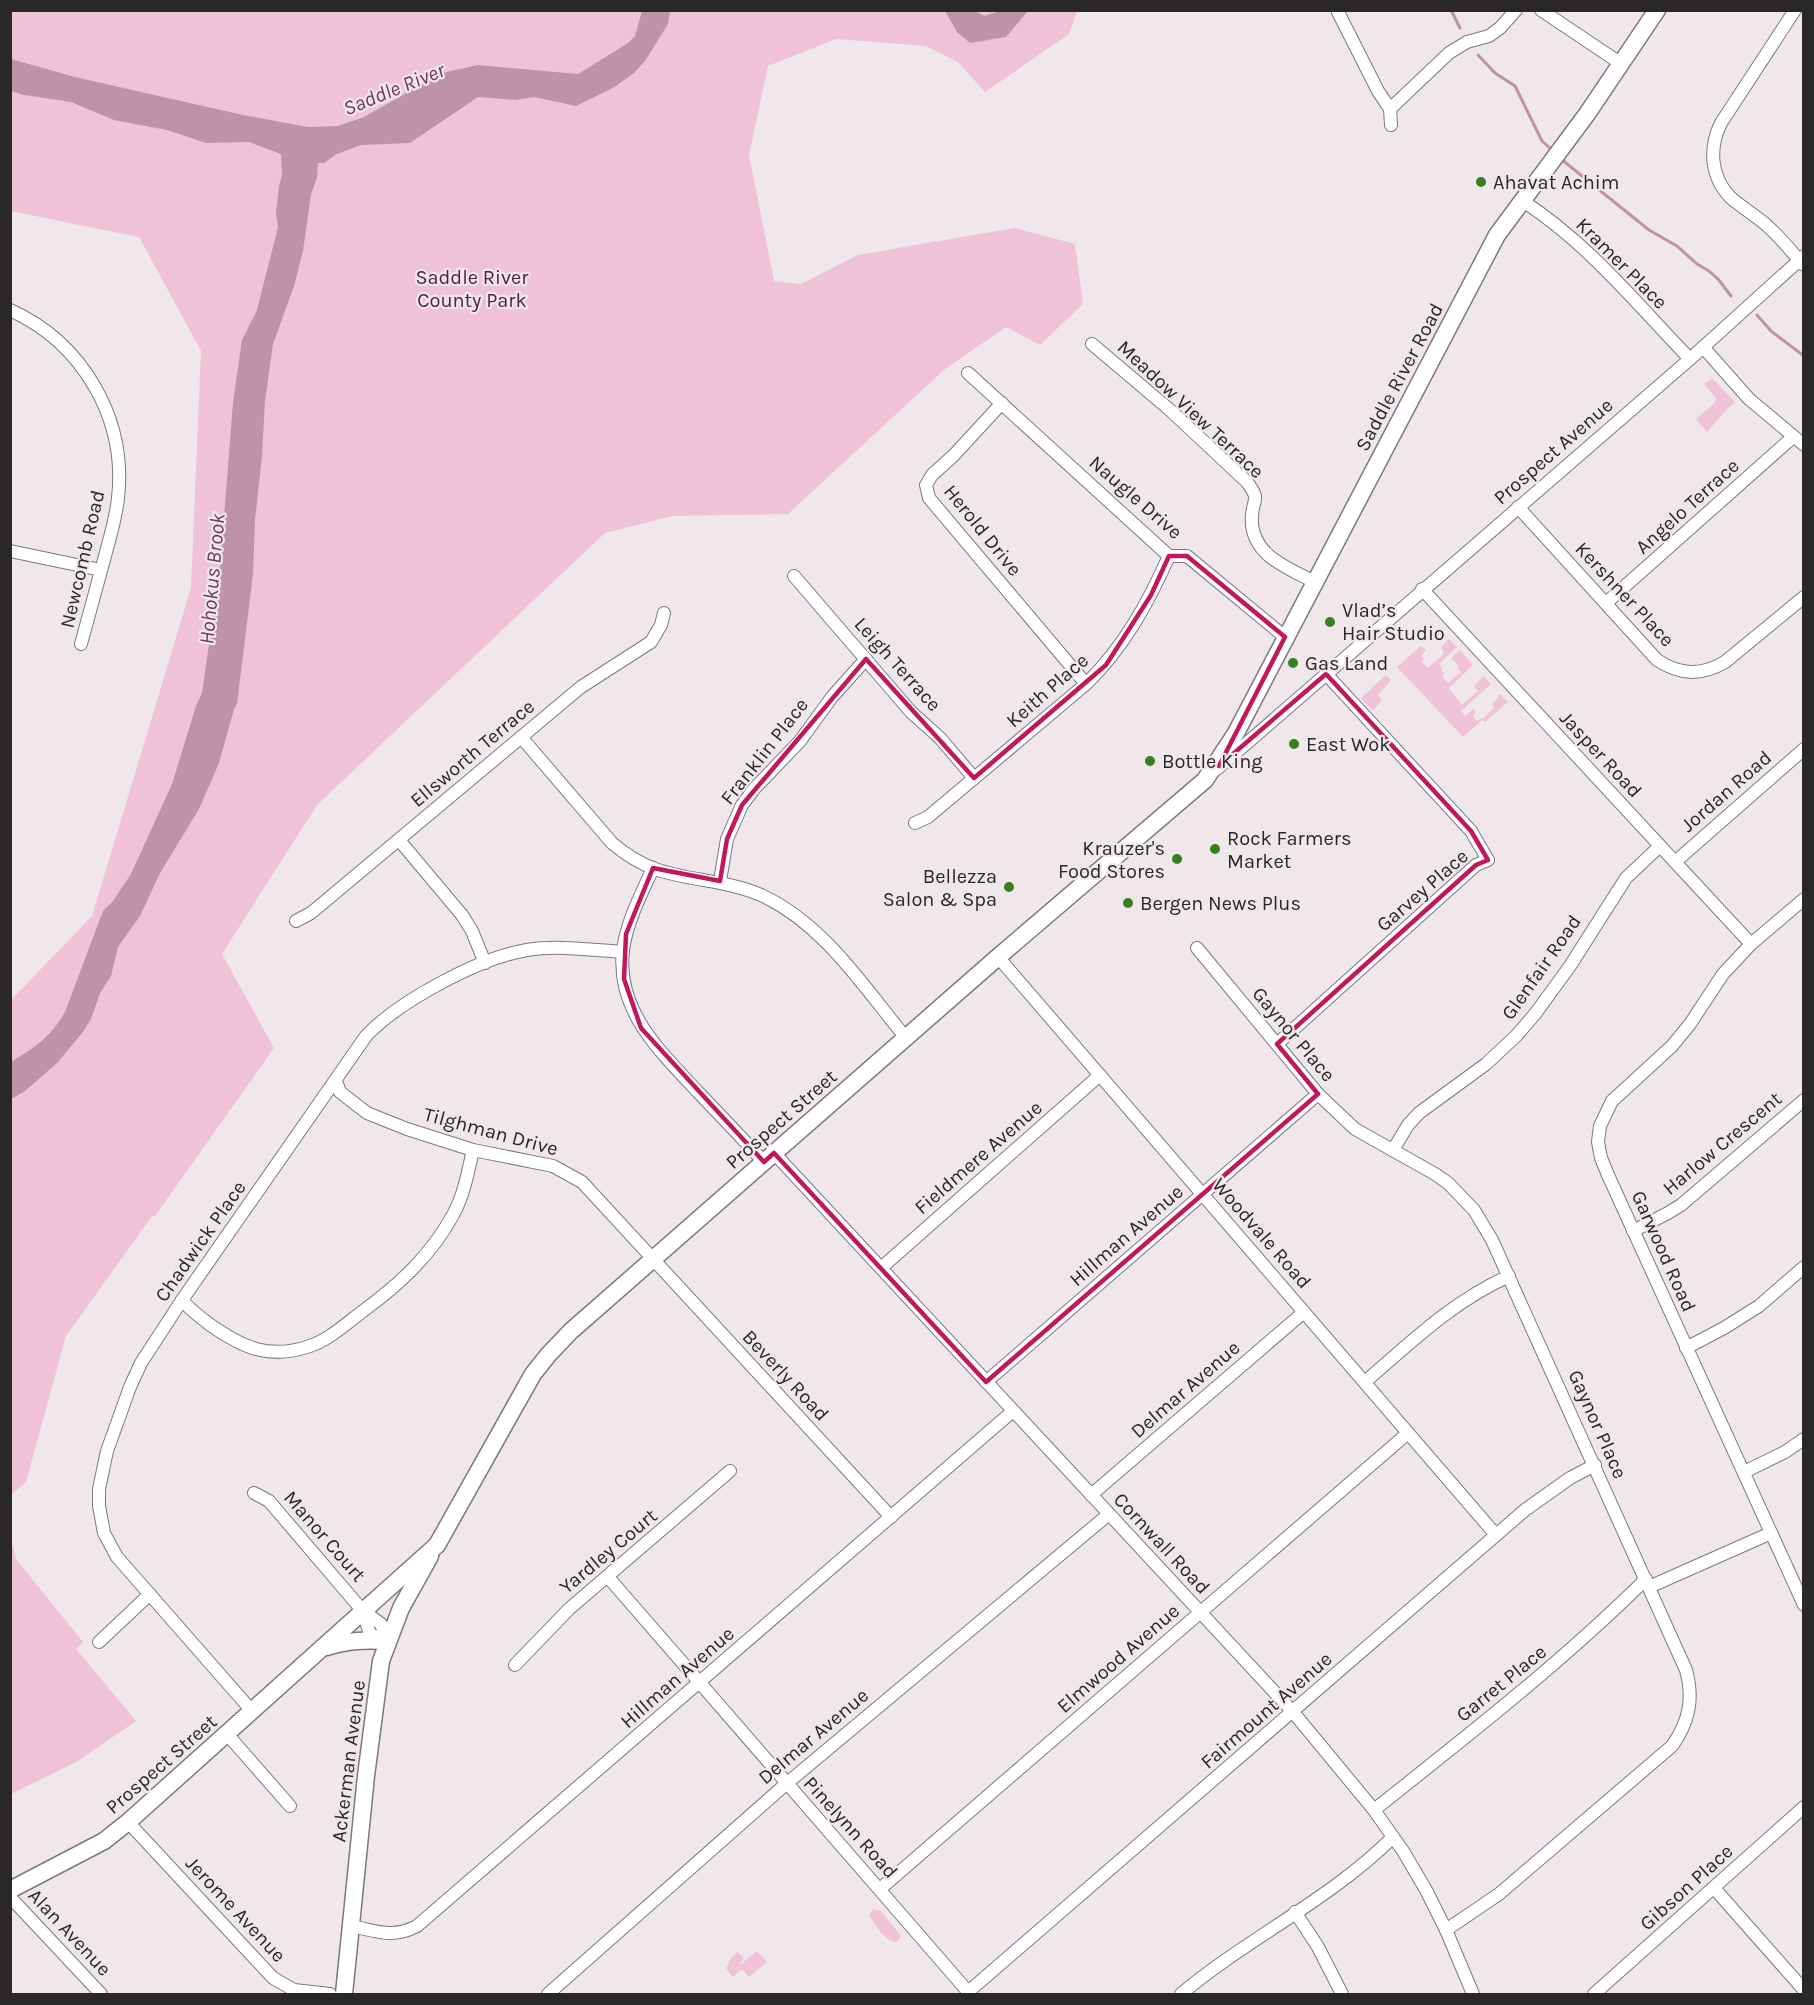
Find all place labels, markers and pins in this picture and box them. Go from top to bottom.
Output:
place label: Ahavat Achim [1493,171,1619,194]
marker: Ahavat Achim [1474,175,1488,189]
place label: Vlad’s Hair Studio [1342,599,1445,645]
marker: Vlad’s Hair Studio [1323,615,1337,629]
place label: Gas Land [1305,652,1388,675]
marker: Gas Land [1286,656,1300,670]
place label: East Wok [1306,733,1390,756]
marker: East Wok [1287,737,1301,751]
place label: Bottle King [1162,750,1263,773]
marker: Bottle King [1143,754,1157,768]
place label: Rock Farmers Market [1227,827,1351,873]
place label: Krauzer's Food Stores [1058,837,1165,883]
marker: Rock Farmers Market [1208,842,1222,856]
marker: Krauzer's Food Stores [1170,852,1184,866]
place label: Bellezza Salon & Spa [883,865,997,911]
marker: Bellezza Salon & Spa [1002,880,1016,894]
place label: Bergen News Plus [1140,892,1301,915]
marker: Bergen News Plus [1121,896,1135,910]

